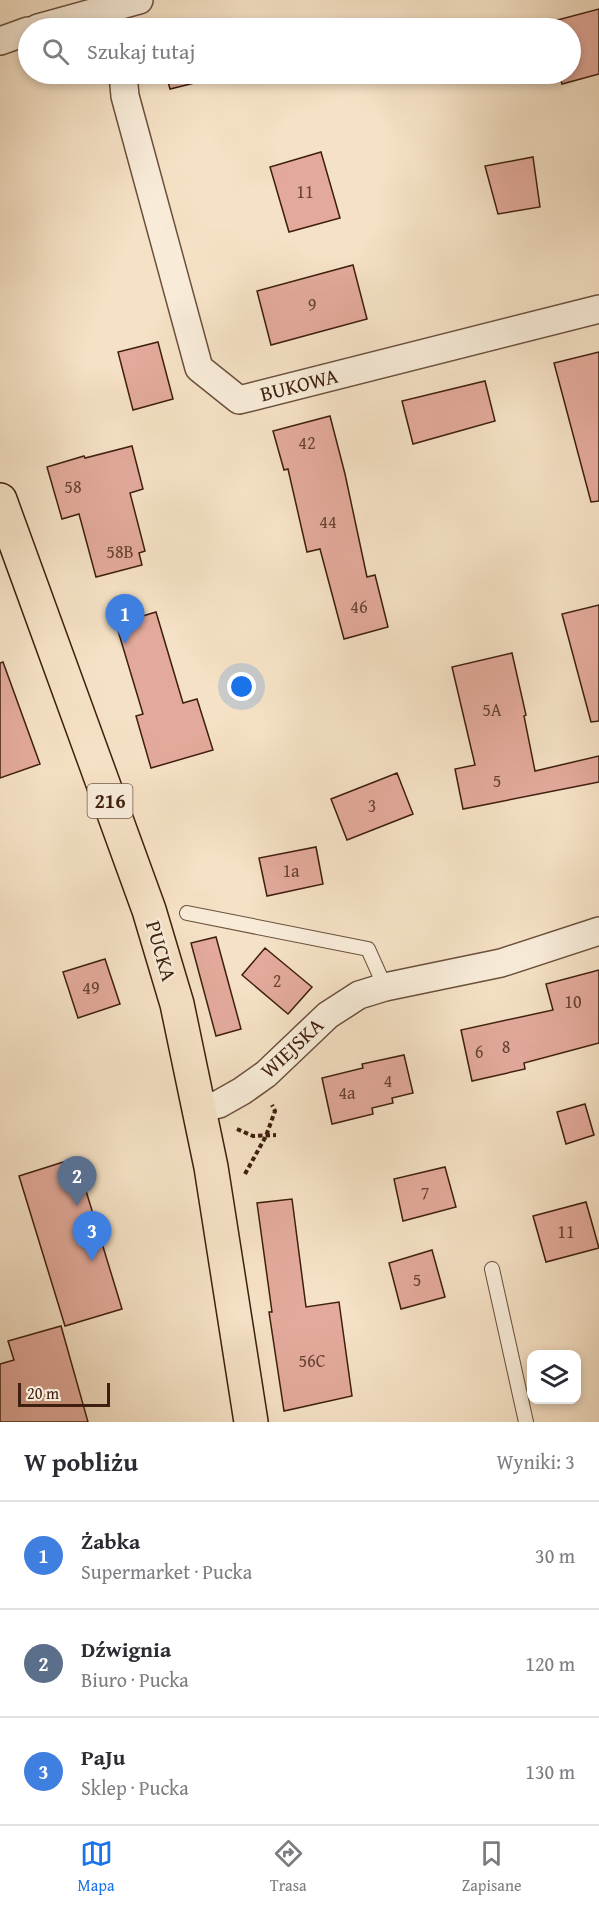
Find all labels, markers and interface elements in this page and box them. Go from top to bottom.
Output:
search box [18,18,581,84]
icon: search [39,35,72,68]
text: Szukaj tutaj [87,35,195,67]
house number: 11 [296,178,314,205]
house number: 9 [308,291,316,318]
street label: BUKOWA [257,360,341,409]
house number: 42 [298,429,316,456]
house number: 58 [64,473,82,500]
house number: 44 [319,508,337,535]
house number: 58B [106,538,134,565]
house number: 46 [350,593,368,620]
pin: 1 [106,594,144,644]
your location [227,672,256,701]
house number: 5A [482,696,502,723]
house number: 5 [493,767,501,794]
road number: 216 [88,784,132,818]
house number: 3 [368,792,376,819]
house number: 1a [282,857,300,884]
street label: PUCKA [138,917,185,985]
house number: 2 [273,967,281,994]
house number: 49 [82,974,100,1001]
house number: 10 [564,988,582,1015]
street label: WIEJSKA [253,1010,331,1085]
house number: 8 [502,1033,510,1060]
house number: 6 [475,1038,483,1065]
house number: 4 [384,1067,392,1094]
house number: 4a [338,1079,356,1106]
pin: 2 [58,1156,97,1206]
house number: 7 [421,1179,429,1206]
pin: 3 [72,1212,112,1261]
house number: 11 [557,1218,575,1245]
house number: 5 [413,1266,421,1293]
house number: 56C [298,1347,326,1374]
map controls [527,1350,581,1404]
button: layers [527,1350,581,1404]
scale bar [18,1380,110,1408]
text: 20 m [27,1381,59,1405]
text: W pobliżu [24,1442,138,1481]
text: Wyniki: 3 [497,1447,575,1476]
text: Żabka [81,1525,140,1557]
text: 1 [38,1541,49,1570]
text: 30 m [535,1541,575,1570]
text: Supermarket · Pucka [81,1557,252,1586]
text: Dźwignia [81,1633,171,1665]
text: 2 [38,1649,49,1678]
text: 120 m [525,1649,575,1678]
text: Biuro · Pucka [81,1665,189,1694]
text: PaJu [81,1741,125,1773]
text: 3 [38,1757,49,1786]
text: 130 m [525,1757,575,1786]
text: Sklep · Pucka [81,1773,189,1802]
tab: Mapa [78,1837,114,1897]
tab: Trasa [270,1837,307,1897]
tab: Zapisane [462,1837,521,1897]

